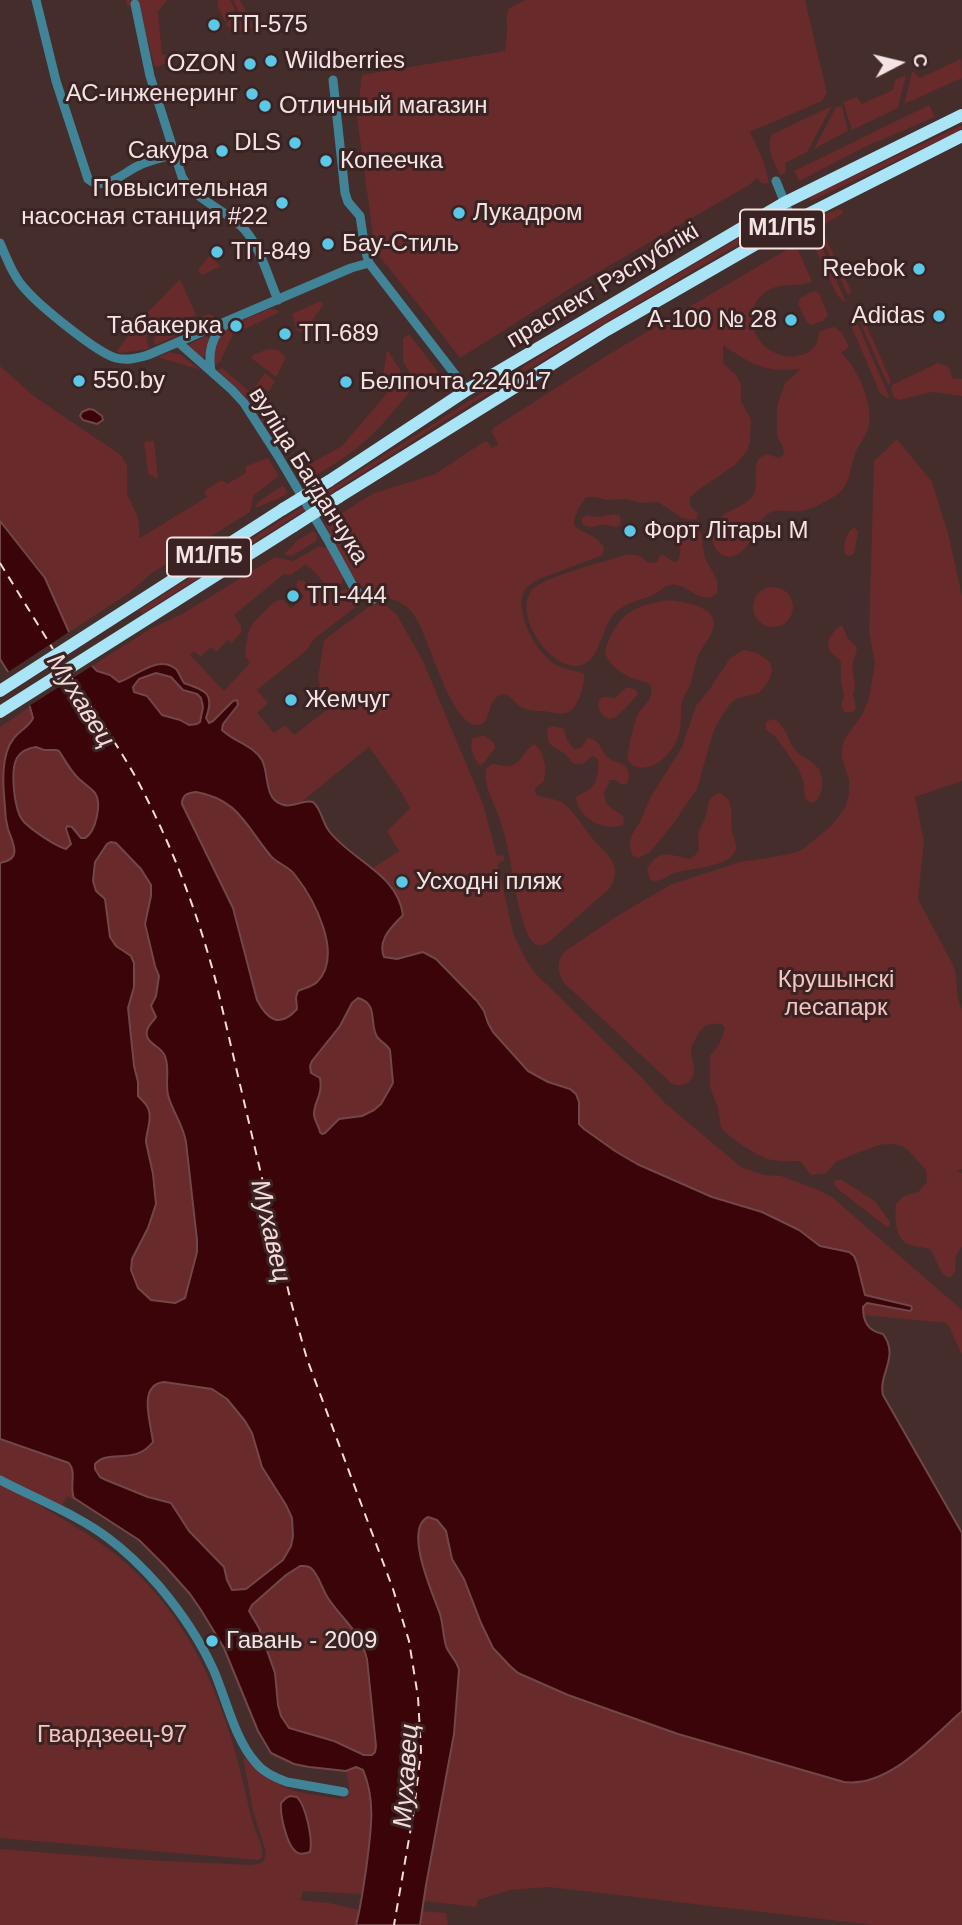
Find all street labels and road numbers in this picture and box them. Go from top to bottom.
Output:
road number: М1/П5 [740,210,824,248]
street label: праспект Рэспублікі [502,217,704,355]
street label: вуліца Багданчука [242,382,374,570]
road number: М1/П5 [167,538,251,576]

